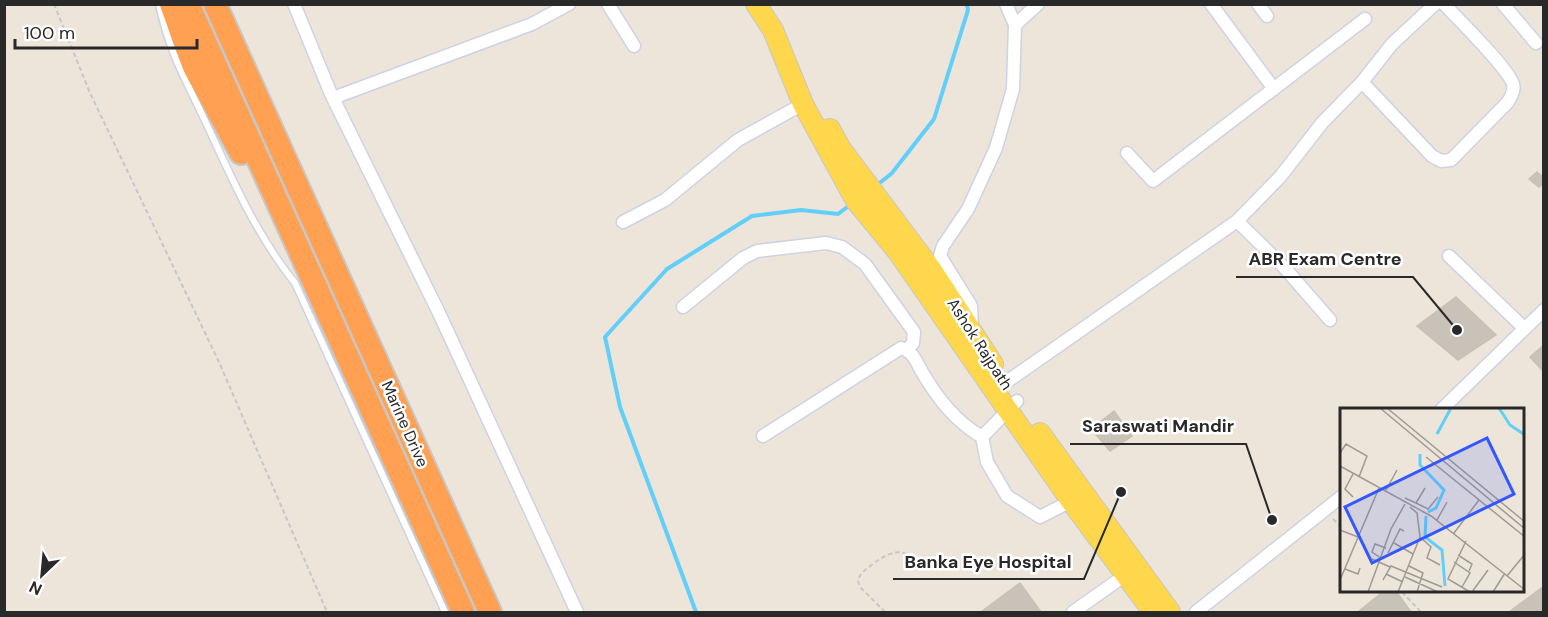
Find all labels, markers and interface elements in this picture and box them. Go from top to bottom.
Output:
scale bar [15,12,196,50]
text: 100 m [24,21,75,45]
callout: ABR Exam Centre [1236,241,1413,277]
text: ABR Exam Centre [1248,247,1402,271]
street label: Ashok Rajpath [942,294,1018,394]
street label: Marine Drive [377,378,433,470]
callout: Saraswati Mandir [1070,408,1246,444]
inset map [1340,408,1524,593]
text: Saraswati Mandir [1082,414,1234,438]
callout: Banka Eye Hospital [893,543,1084,579]
north arrow [12,545,72,605]
text: Banka Eye Hospital [905,550,1071,574]
text: N [26,576,45,600]

